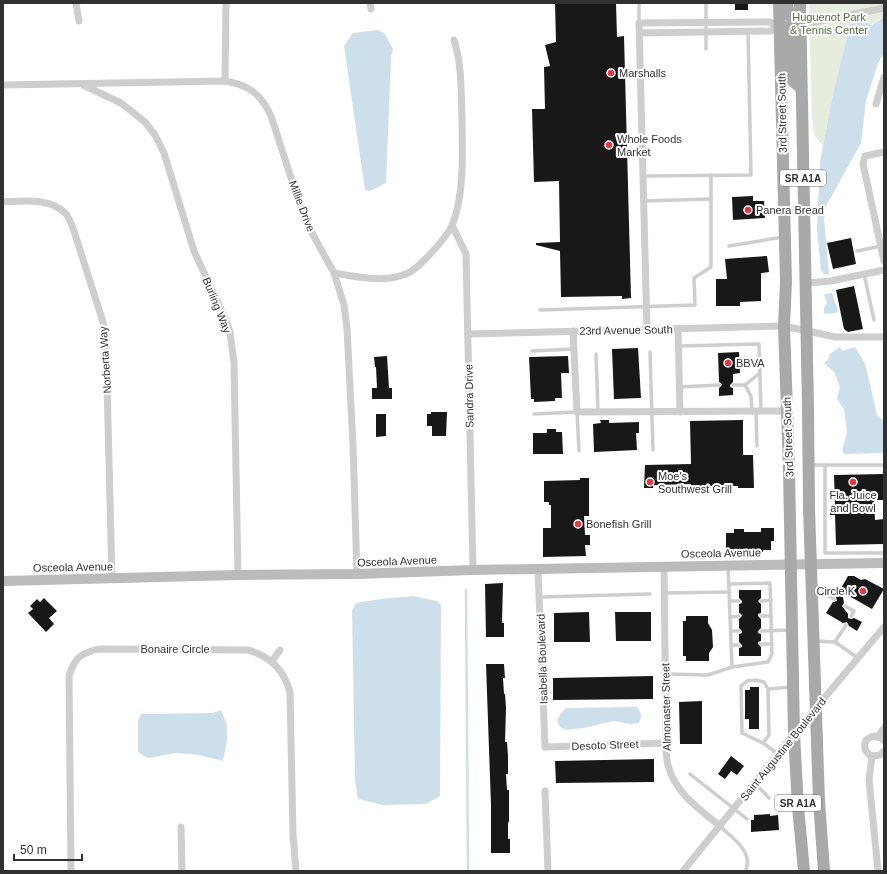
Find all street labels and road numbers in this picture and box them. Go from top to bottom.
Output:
street label: 3rd Street South [775,73,789,153]
road number: SR A1A [780,170,826,186]
street label: Millie Drive [287,179,317,233]
street label: Burling Way [200,275,234,335]
street label: 23rd Avenue South [579,323,673,337]
street label: Norberta Way [97,325,113,394]
street label: Sandra Drive [462,364,476,428]
street label: 3rd Street South [781,397,795,477]
street label: Osceola Avenue [681,546,761,560]
street label: Osceola Avenue [357,554,437,568]
street label: Osceola Avenue [33,560,113,574]
street label: Isabella Boulevard [534,614,550,704]
street label: Bonaire Circle [140,643,210,655]
street label: Almonaster Street [659,663,673,751]
street label: Saint Augustine Boulevard [738,695,828,803]
street label: Desoto Street [571,738,639,752]
road number: SR A1A [775,795,821,811]

